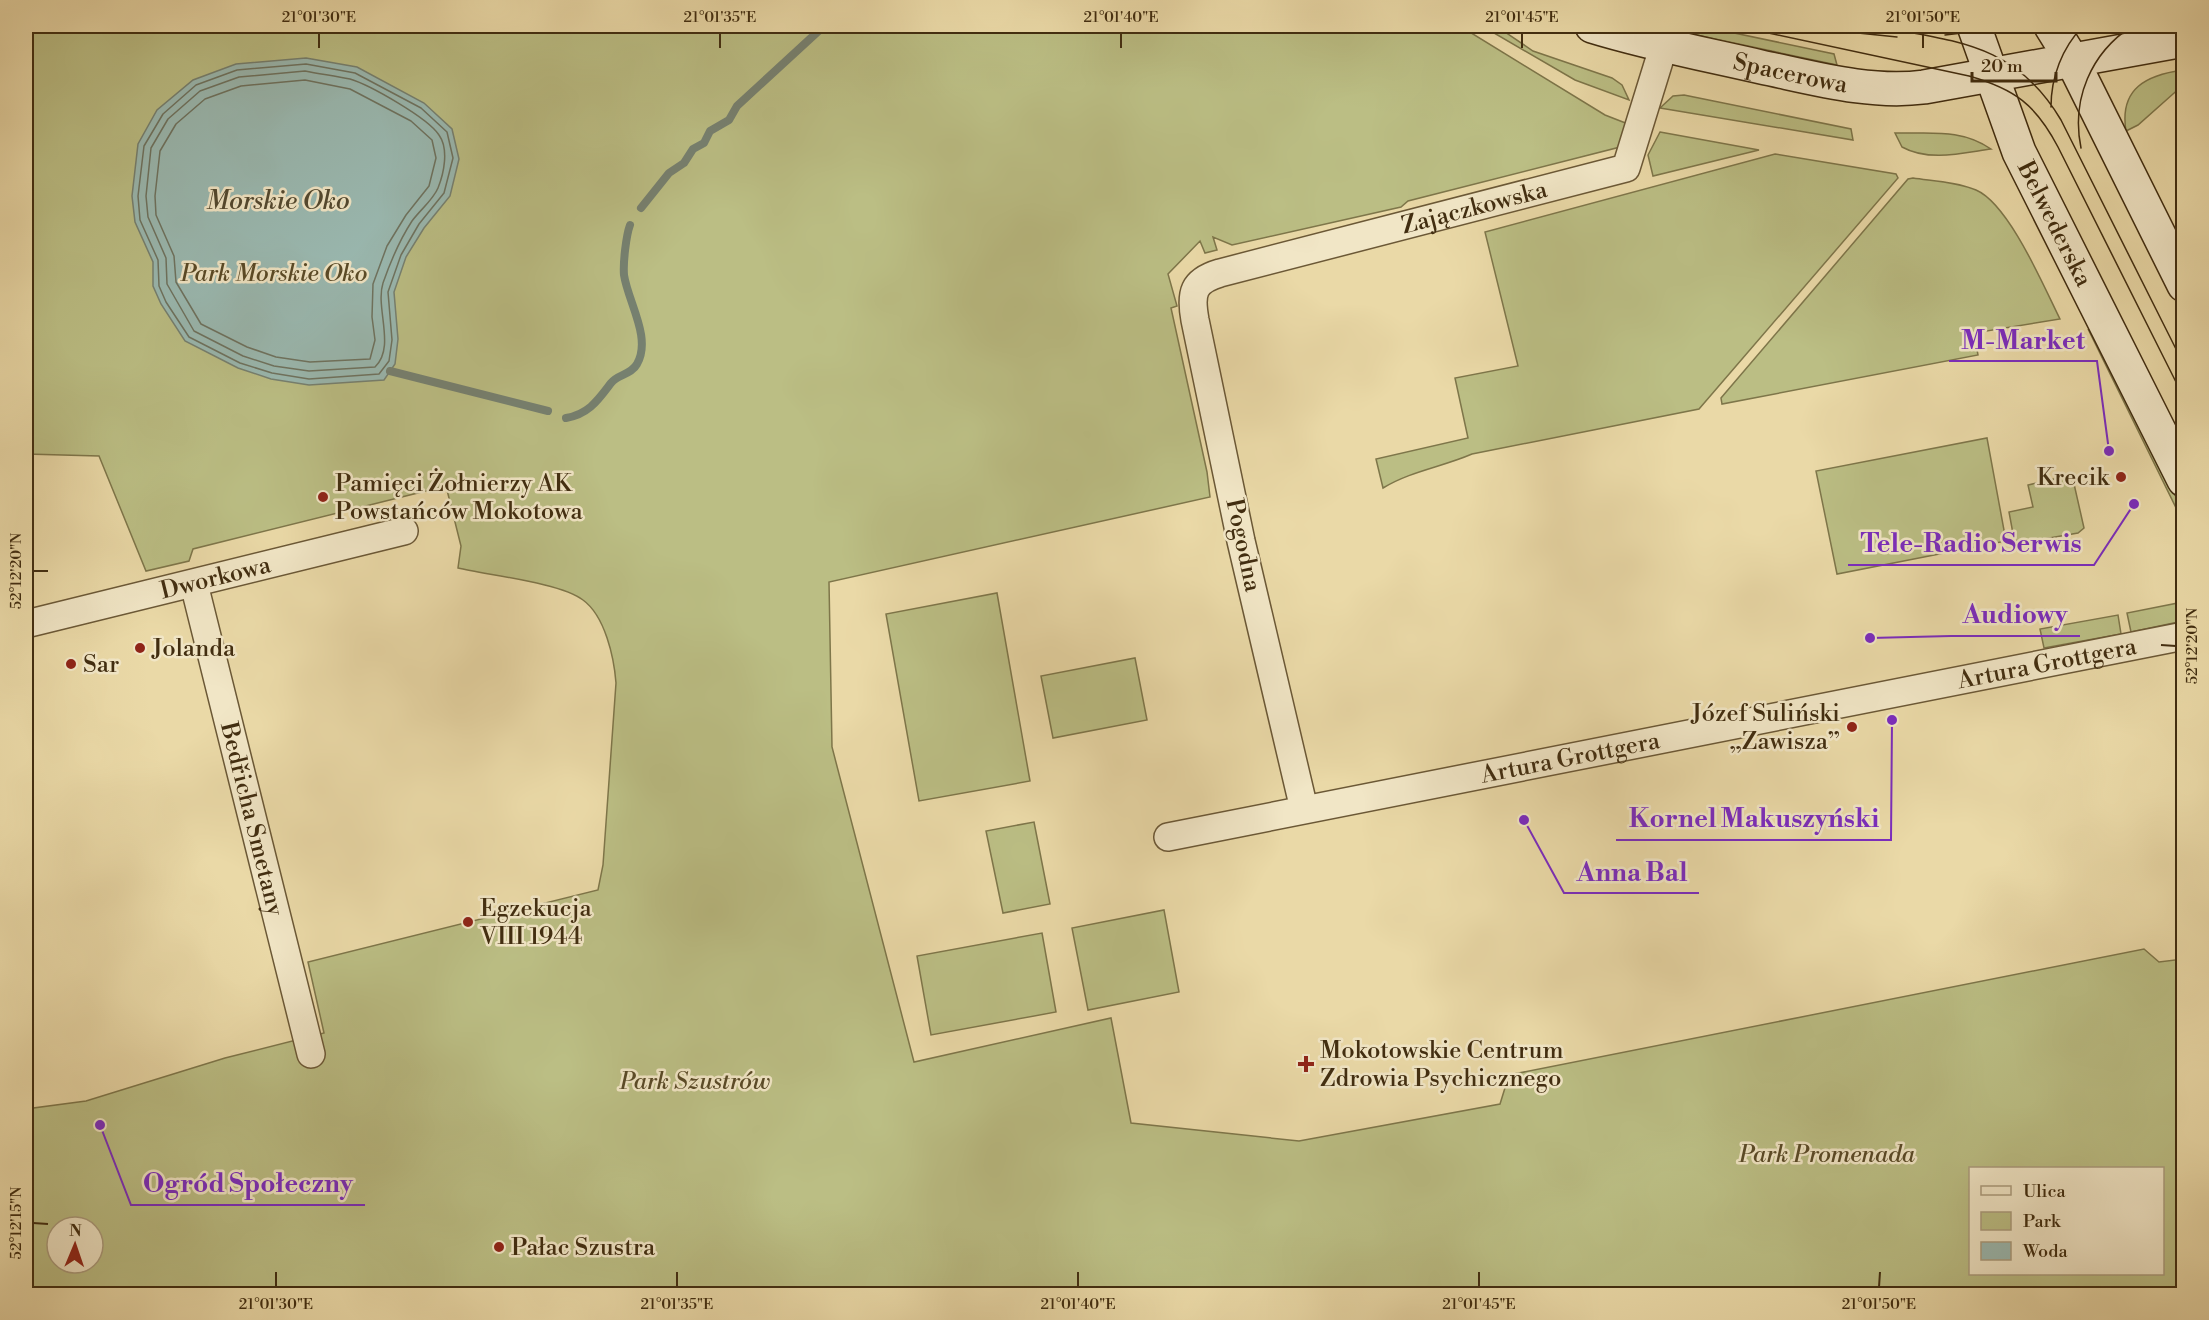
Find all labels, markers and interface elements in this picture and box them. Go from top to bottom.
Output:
text: 21°01'30"E [282,8,356,27]
text: 21°01'35"E [684,8,756,27]
text: 21°01'40"E [1083,8,1159,27]
text: 21°01'45"E [1485,8,1559,27]
text: 21°01'50"E [1886,8,1960,27]
scale bar [1972,45,2056,83]
street label: Spacerowa [1730,47,1850,101]
text: 20 m [1981,55,2023,78]
street label: Belwederska [2010,155,2099,293]
street label: Zajączkowska [1398,175,1551,241]
water label: Morskie Oko [206,185,350,217]
park label: Park Morskie Oko [180,259,367,289]
callout: M-Market [1949,317,2097,361]
text: M-Market [1961,325,2086,357]
place label: Krecik [2037,463,2110,493]
place label: Pamięci Żołnierzy AK Powstańców Mokotowa [335,468,584,527]
marker: Krecik [2114,470,2128,484]
marker: Pamięci Żołnierzy AK Powstańców Mokotowa [316,490,330,504]
street label: Pogodna [1219,496,1268,595]
callout: Tele-Radio Serwis [1848,521,2094,565]
text: Tele-Radio Serwis [1860,528,2082,560]
text: 52°12'20"N [7,533,26,609]
street label: Dworkowa [157,550,275,606]
callout: Audiowy [1951,592,2080,636]
text: Audiowy [1961,599,2069,631]
text: 52°12'20"N [2183,608,2202,684]
street label: Artura Grottgera [1954,632,2140,697]
place label: Jolanda [151,634,236,664]
marker: Jolanda [133,641,147,655]
place label: Sar [83,650,119,680]
marker: Sar [64,657,78,671]
place label: Józef Suliński „Zawisza” [1690,699,1840,757]
street label: Bedřicha Smetany [213,718,290,919]
marker: Józef Suliński „Zawisza” [1845,720,1859,734]
street label: Artura Grottgera [1477,726,1663,791]
callout: Kornel Makuszyński [1616,796,1891,840]
text: Kornel Makuszyński [1629,803,1879,835]
callout: Anna Bal [1564,849,1699,893]
text: Anna Bal [1576,857,1688,889]
place label: Egzekucja VIII 1944 [479,894,593,952]
marker: Egzekucja VIII 1944 [461,915,475,929]
place label: Mokotowskie Centrum Zdrowia Psychicznego [1320,1036,1564,1094]
marker: Mokotowskie Centrum Zdrowia Psychicznego [1297,1055,1315,1073]
park label: Park Szustrów [619,1067,770,1097]
park label: Park Promenada [1738,1140,1916,1170]
callout: Ogród Społeczny [131,1161,365,1205]
legend [1969,1167,2164,1275]
text: Ogród Społeczny [143,1168,354,1200]
text: Ulica [2023,1180,2067,1203]
text: 52°12'15"N [7,1187,26,1259]
text: Park [2023,1210,2062,1233]
north arrow [45,1215,105,1275]
text: N [69,1221,83,1241]
place label: Pałac Szustra [511,1233,656,1263]
marker: Pałac Szustra [492,1240,506,1254]
text: Woda [2022,1240,2068,1263]
text: 21°01'30"E [239,1295,313,1314]
text: 21°01'35"E [641,1295,713,1314]
text: 21°01'40"E [1040,1295,1116,1314]
text: 21°01'45"E [1442,1295,1516,1314]
text: 21°01'50"E [1842,1295,1916,1314]

